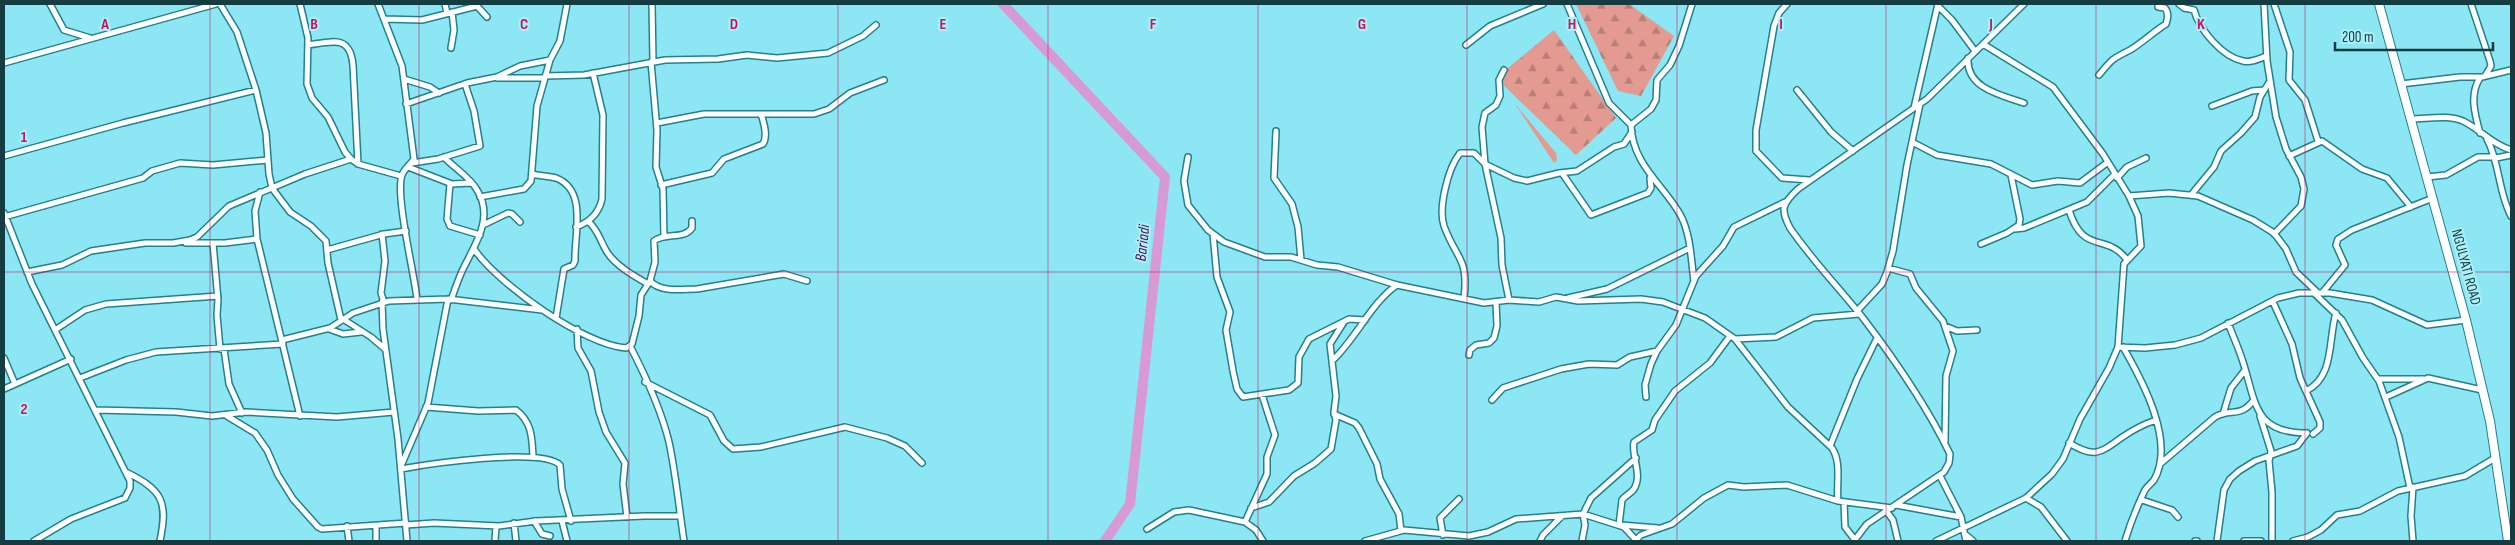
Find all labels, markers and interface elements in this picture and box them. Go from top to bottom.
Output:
text: A [100,15,109,34]
text: B [310,15,318,34]
text: C [520,15,528,34]
text: D [730,15,738,34]
text: E [940,15,947,34]
text: F [1150,15,1157,34]
text: G [1358,15,1366,34]
text: H [1568,15,1576,34]
text: I [1779,15,1783,34]
text: J [1988,15,1993,34]
text: K [2197,15,2205,34]
scale bar [2335,20,2492,52]
text: 200 m [2342,28,2374,47]
text: 1 [21,128,28,147]
water label: Bariadi [1132,223,1154,262]
street label: NGULYATI ROAD [2447,227,2485,307]
text: 2 [20,400,28,419]

